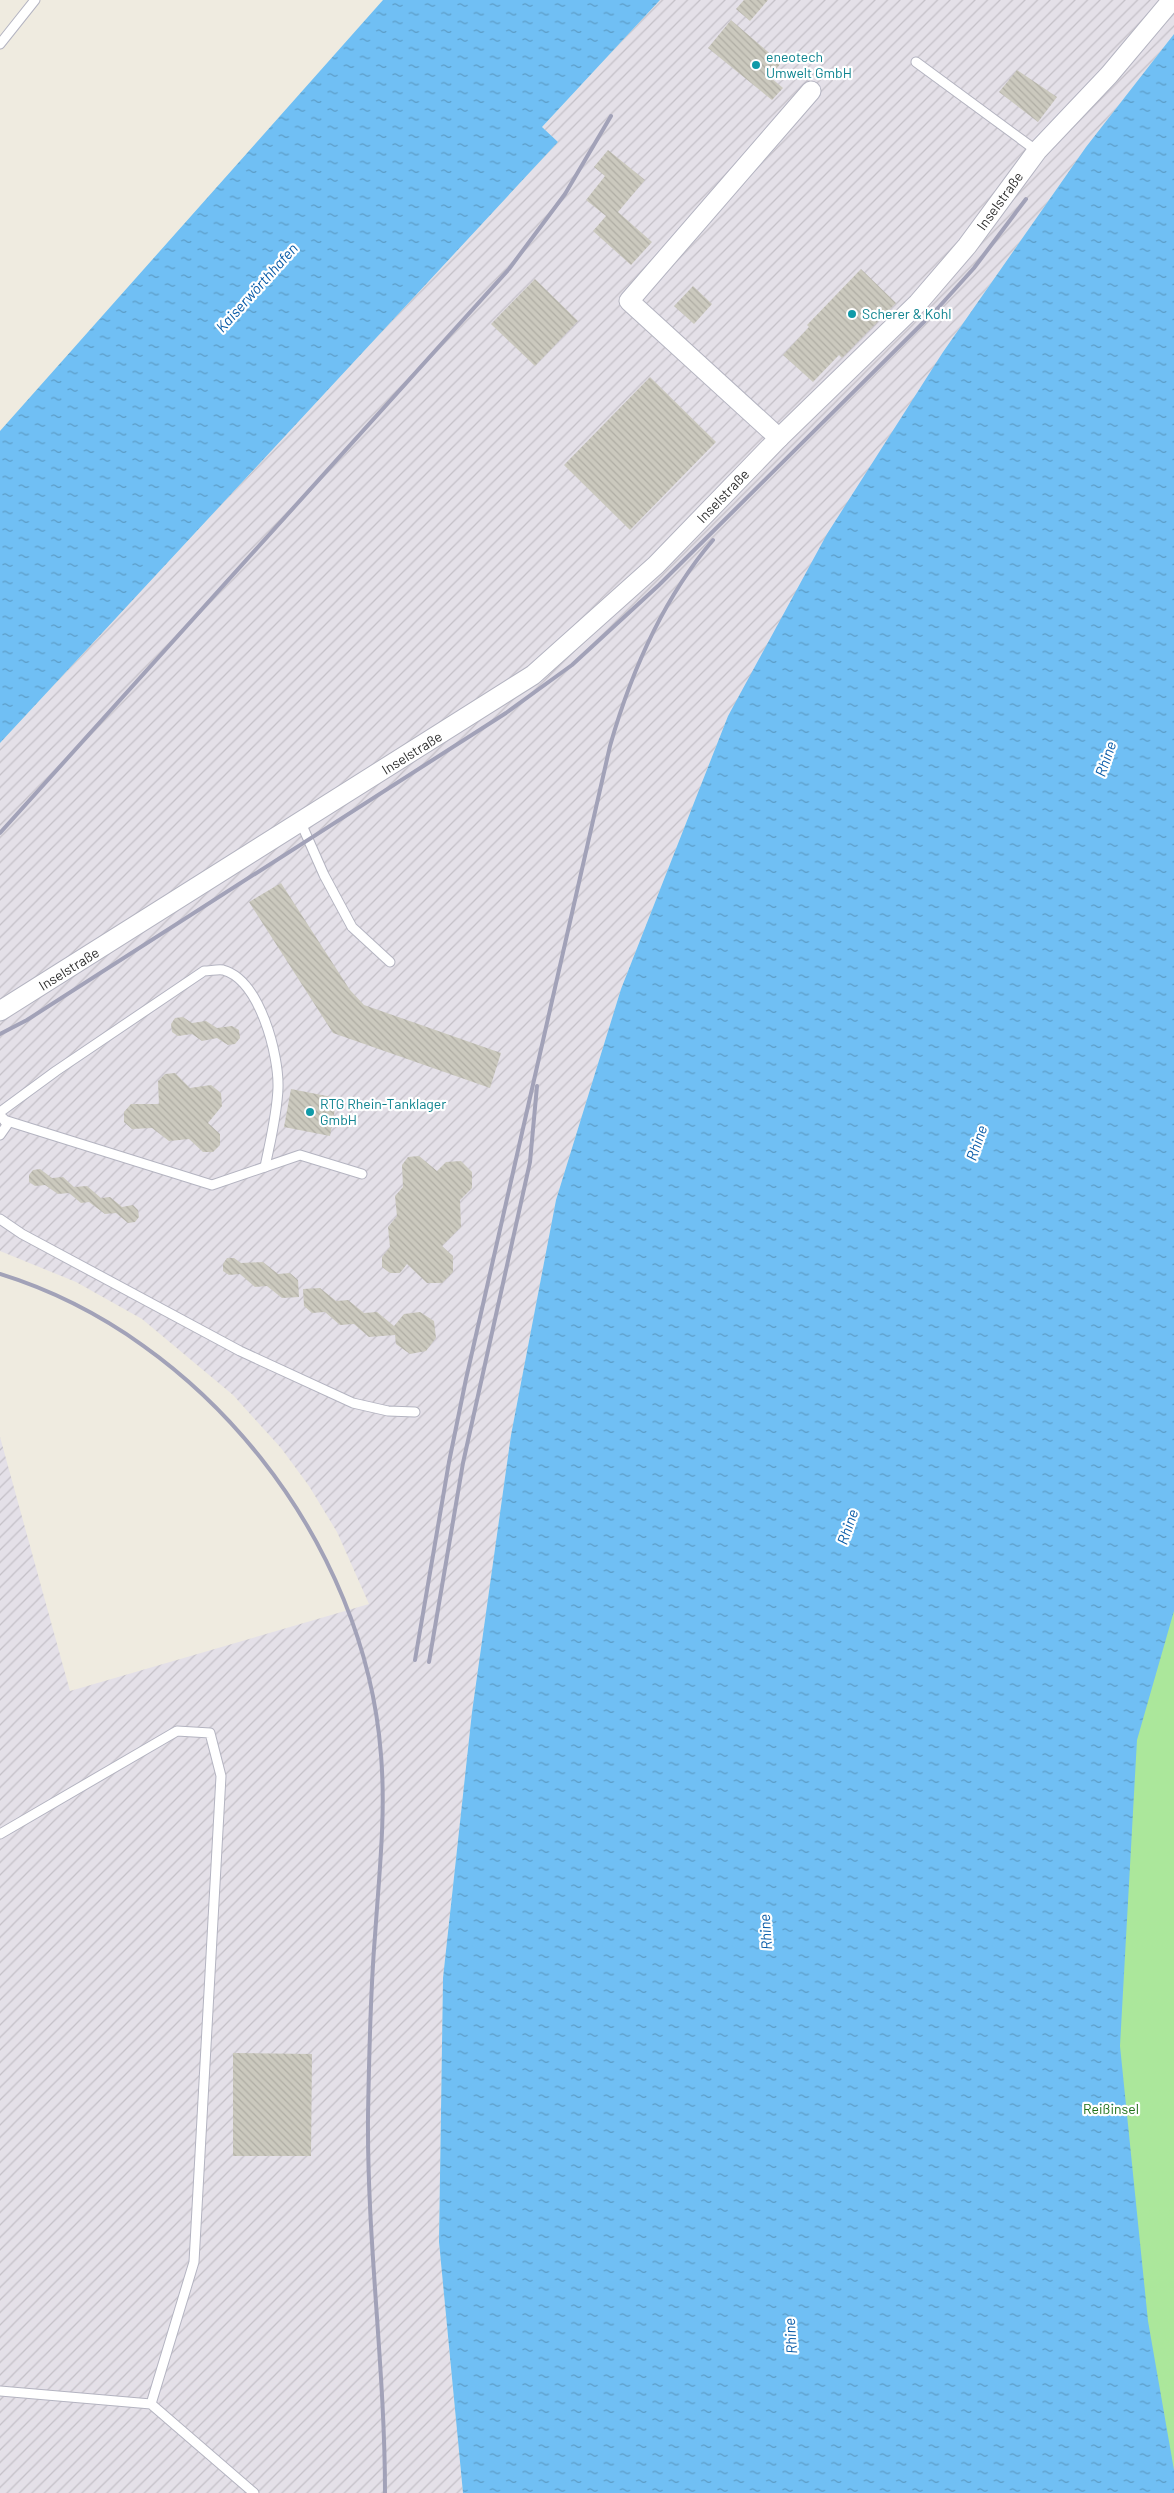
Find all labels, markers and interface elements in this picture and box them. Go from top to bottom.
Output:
place label: eneotech Umwelt GmbH [766,48,852,81]
marker: eneotech Umwelt GmbH [750,59,762,71]
street label: Inselstraße [973,168,1026,233]
water label: Kaiserwörthhafen [212,239,301,335]
place label: Scherer & Kohl [862,305,952,322]
marker: Scherer & Kohl [846,308,858,320]
street label: Inselstraße [693,465,752,526]
street label: Inselstraße [378,727,445,778]
water label: Rhine [1091,739,1119,779]
street label: Inselstraße [35,943,102,994]
place label: RTG Rhein-Tanklager GmbH [320,1095,446,1128]
marker: RTG Rhein-Tanklager GmbH [304,1106,316,1118]
water label: Rhine [962,1123,990,1163]
water label: Rhine [833,1507,861,1547]
water label: Rhine [755,1913,775,1951]
park label: Reißinsel [1083,2100,1139,2117]
water label: Rhine [780,2317,800,2355]

